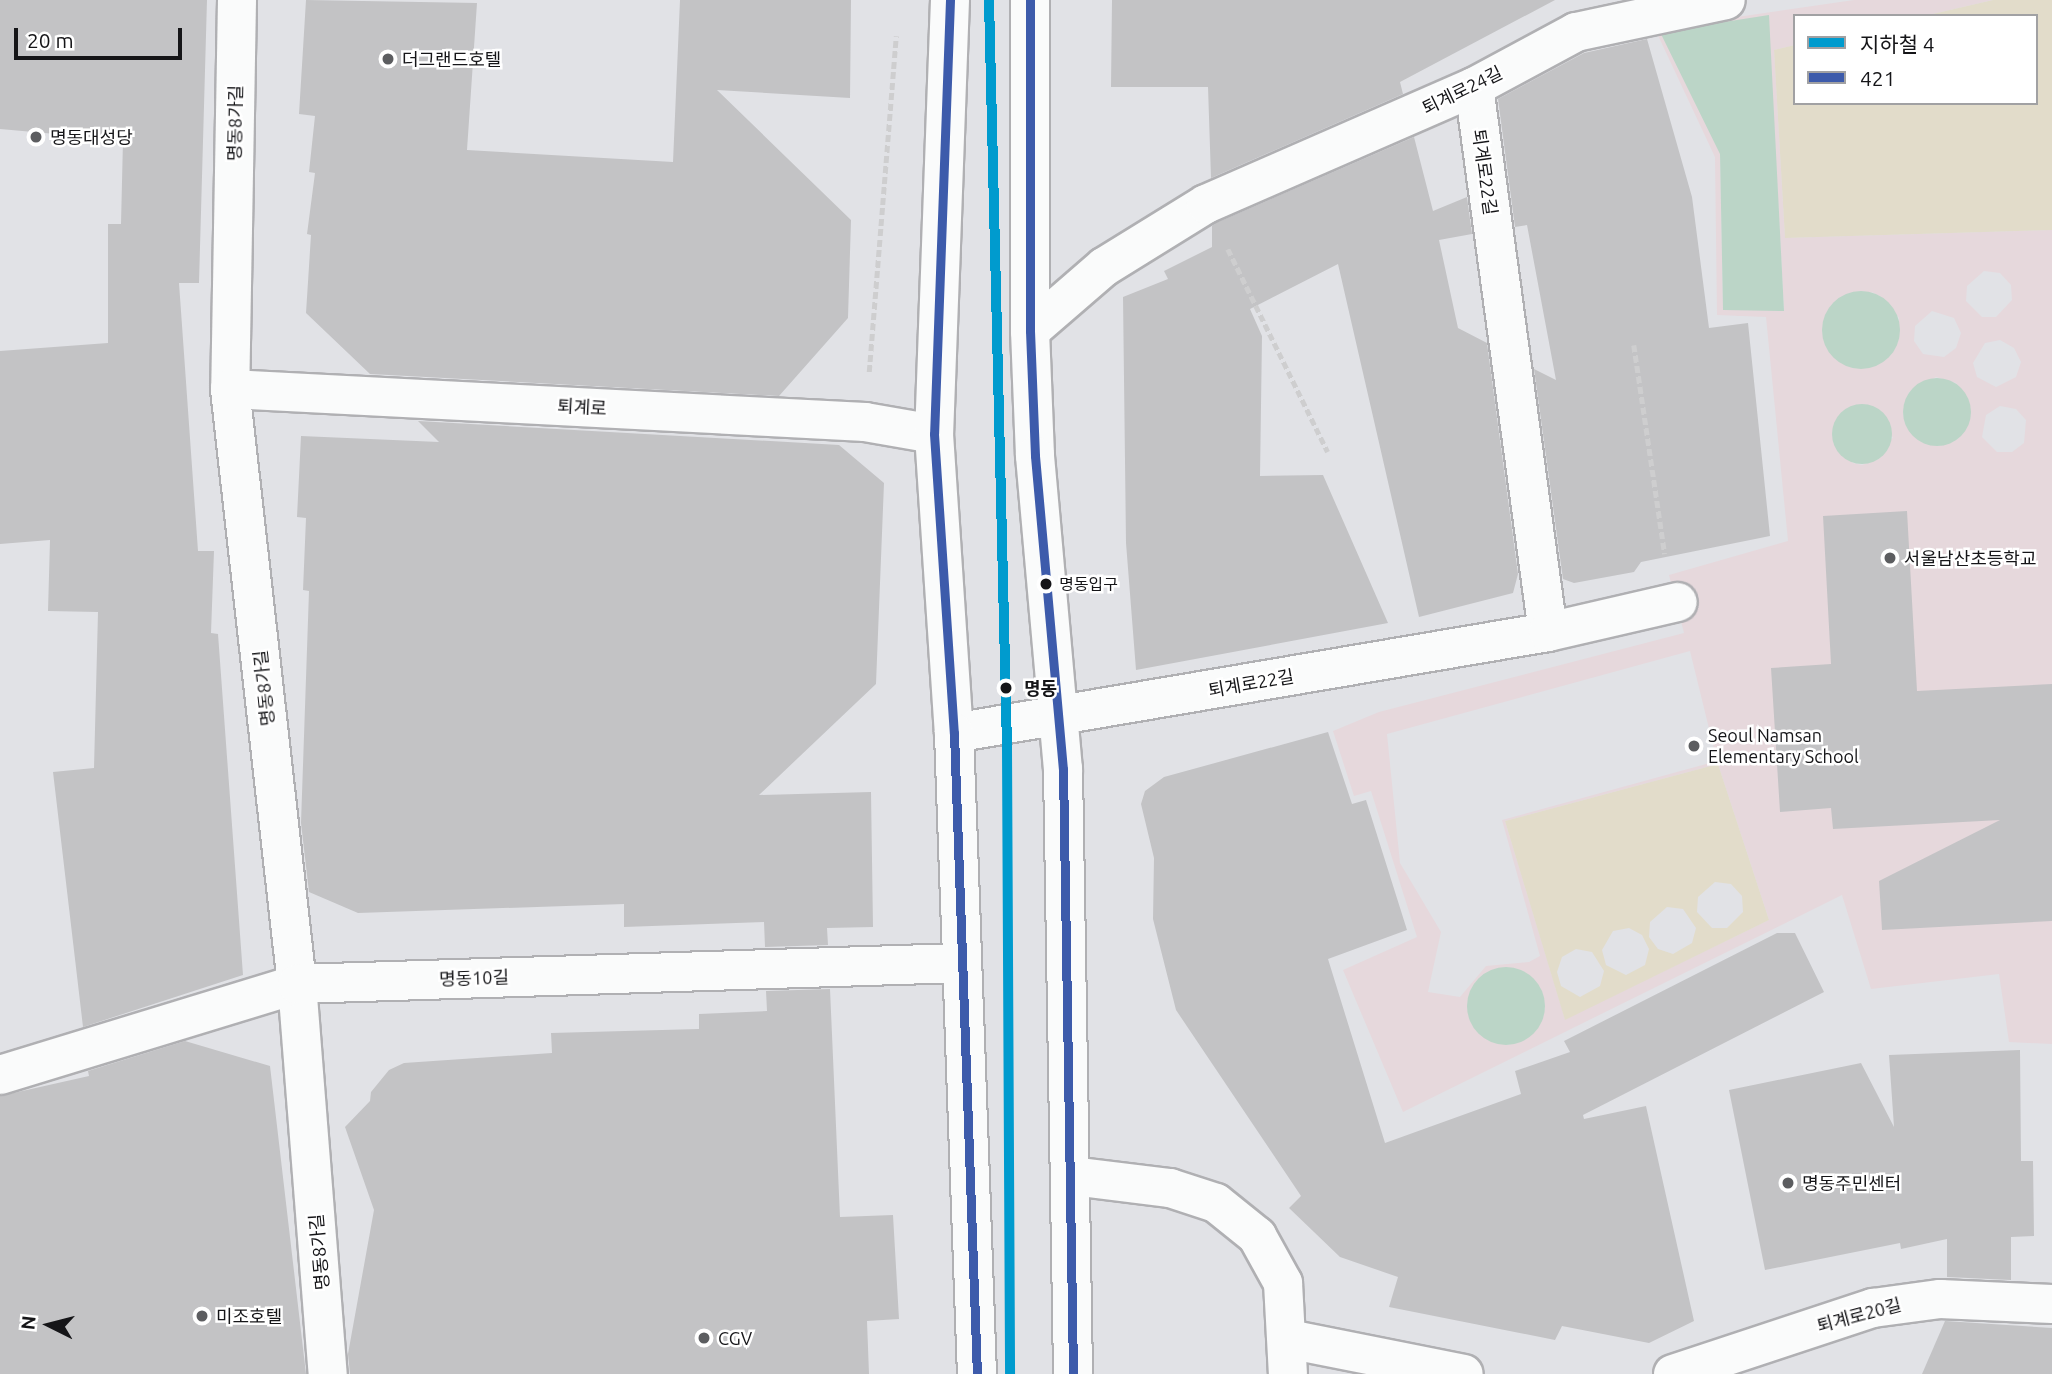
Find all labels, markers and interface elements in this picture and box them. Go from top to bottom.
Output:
scale bar [18,14,186,58]
legend [1793,14,2038,105]
text: 20 m [27,28,74,52]
text: 지하철 4 [1860,32,1935,56]
place label: 더그랜드호텔 [402,48,501,70]
marker: 더그랜드호텔 [380,51,396,67]
street label: 퇴계로24길 [1418,61,1506,119]
text: 421 [1860,66,1896,90]
street label: 명동8가길 [224,85,246,161]
place label: 명동대성당 [50,126,133,148]
street label: 퇴계로22길 [1468,128,1502,216]
marker: 명동대성당 [28,129,44,145]
street label: 퇴계로 [557,395,607,419]
place label: 서울남산초등학교 [1904,547,2036,569]
marker: 서울남산초등학교 [1882,550,1898,566]
place label: 명동입구 [1059,574,1118,594]
marker: 명동입구 [1039,577,1053,591]
street label: 명동8가길 [249,649,279,727]
street label: 퇴계로22길 [1207,665,1295,701]
marker: 명동 [995,677,1017,699]
place label: 명동 [1024,677,1057,699]
place label: Seoul Namsan Elementary School [1708,725,1859,768]
marker: Seoul Namsan Elementary School [1686,738,1702,754]
street label: 명동10길 [439,966,509,990]
place label: 명동주민센터 [1802,1172,1901,1194]
marker: 명동주민센터 [1780,1175,1796,1191]
street label: 명동8가길 [305,1213,333,1291]
north arrow [14,1290,84,1360]
street label: 퇴계로20길 [1814,1293,1904,1337]
place label: 미조호텔 [216,1305,282,1327]
marker: 미조호텔 [194,1308,210,1324]
text: N [16,1315,40,1331]
place label: CGV [718,1327,752,1349]
marker: CGV [696,1330,712,1346]

